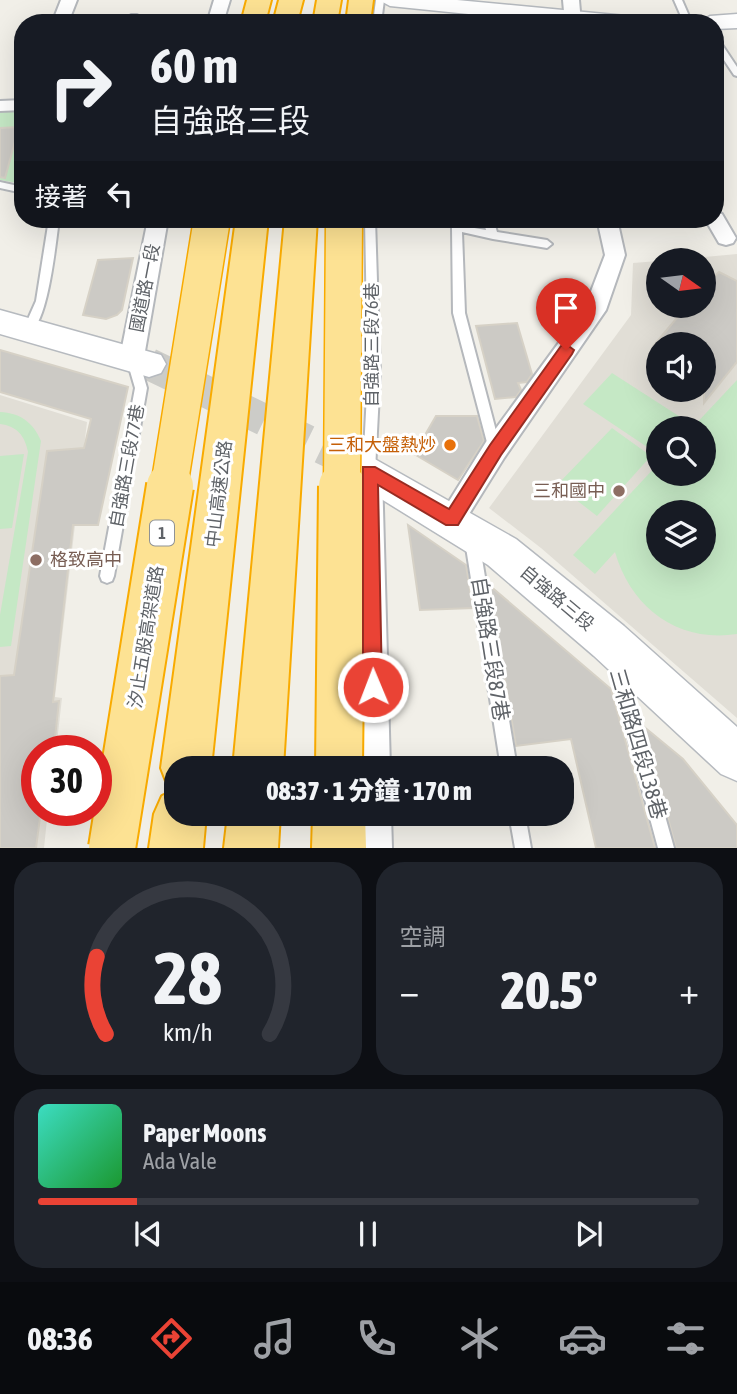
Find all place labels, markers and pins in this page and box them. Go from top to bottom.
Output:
pin [536,278,596,350]
place label: 三和大盤熱炒 [328,434,436,455]
marker: 三和大盤熱炒 [442,437,458,453]
place label: 三和國中 [533,480,605,501]
marker: 三和國中 [611,483,627,499]
place label: 格致高中 [50,549,122,570]
marker: 格致高中 [28,552,44,568]

